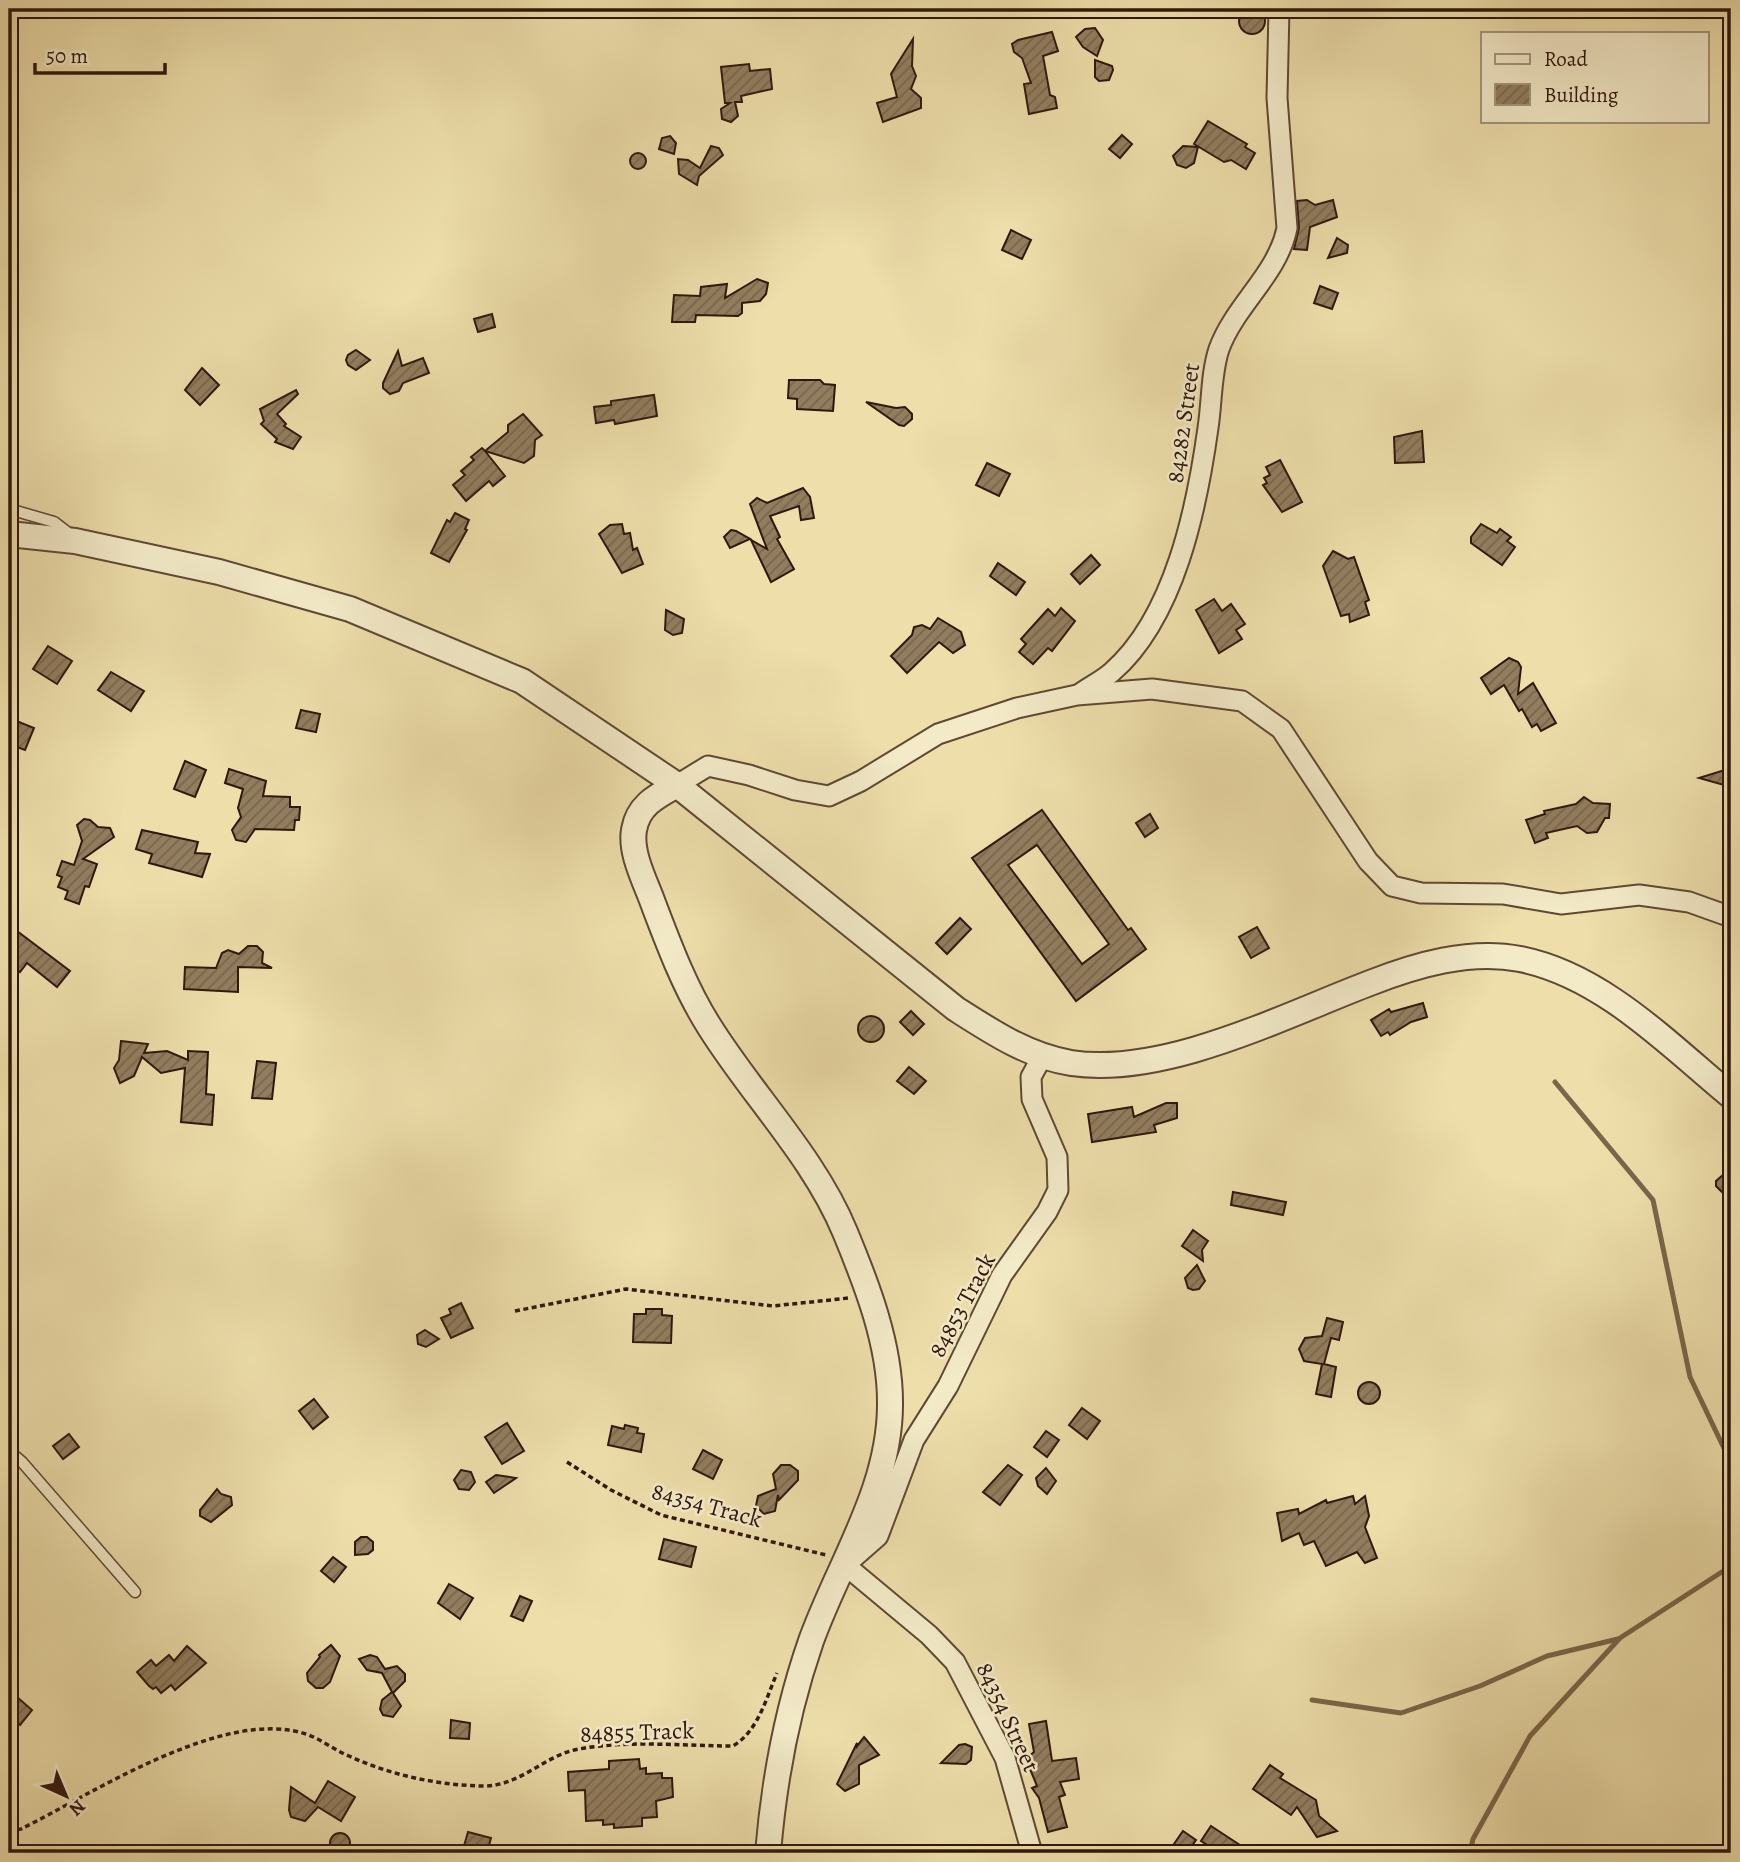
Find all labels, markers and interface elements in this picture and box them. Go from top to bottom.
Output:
scale bar [35,32,164,76]
legend [1481,32,1708,122]
text: 50 m [46,42,88,70]
text: Road [1544,45,1588,73]
text: Building [1544,81,1619,109]
street label: 84282 Street [1159,361,1207,485]
street label: 84853 Track [921,1247,1003,1363]
street label: 84354 Track [648,1475,766,1535]
street label: 84354 Street [969,1657,1047,1777]
street label: 84855 Track [579,1714,695,1750]
north arrow [32,1760,102,1830]
text: N [63,1793,91,1822]

